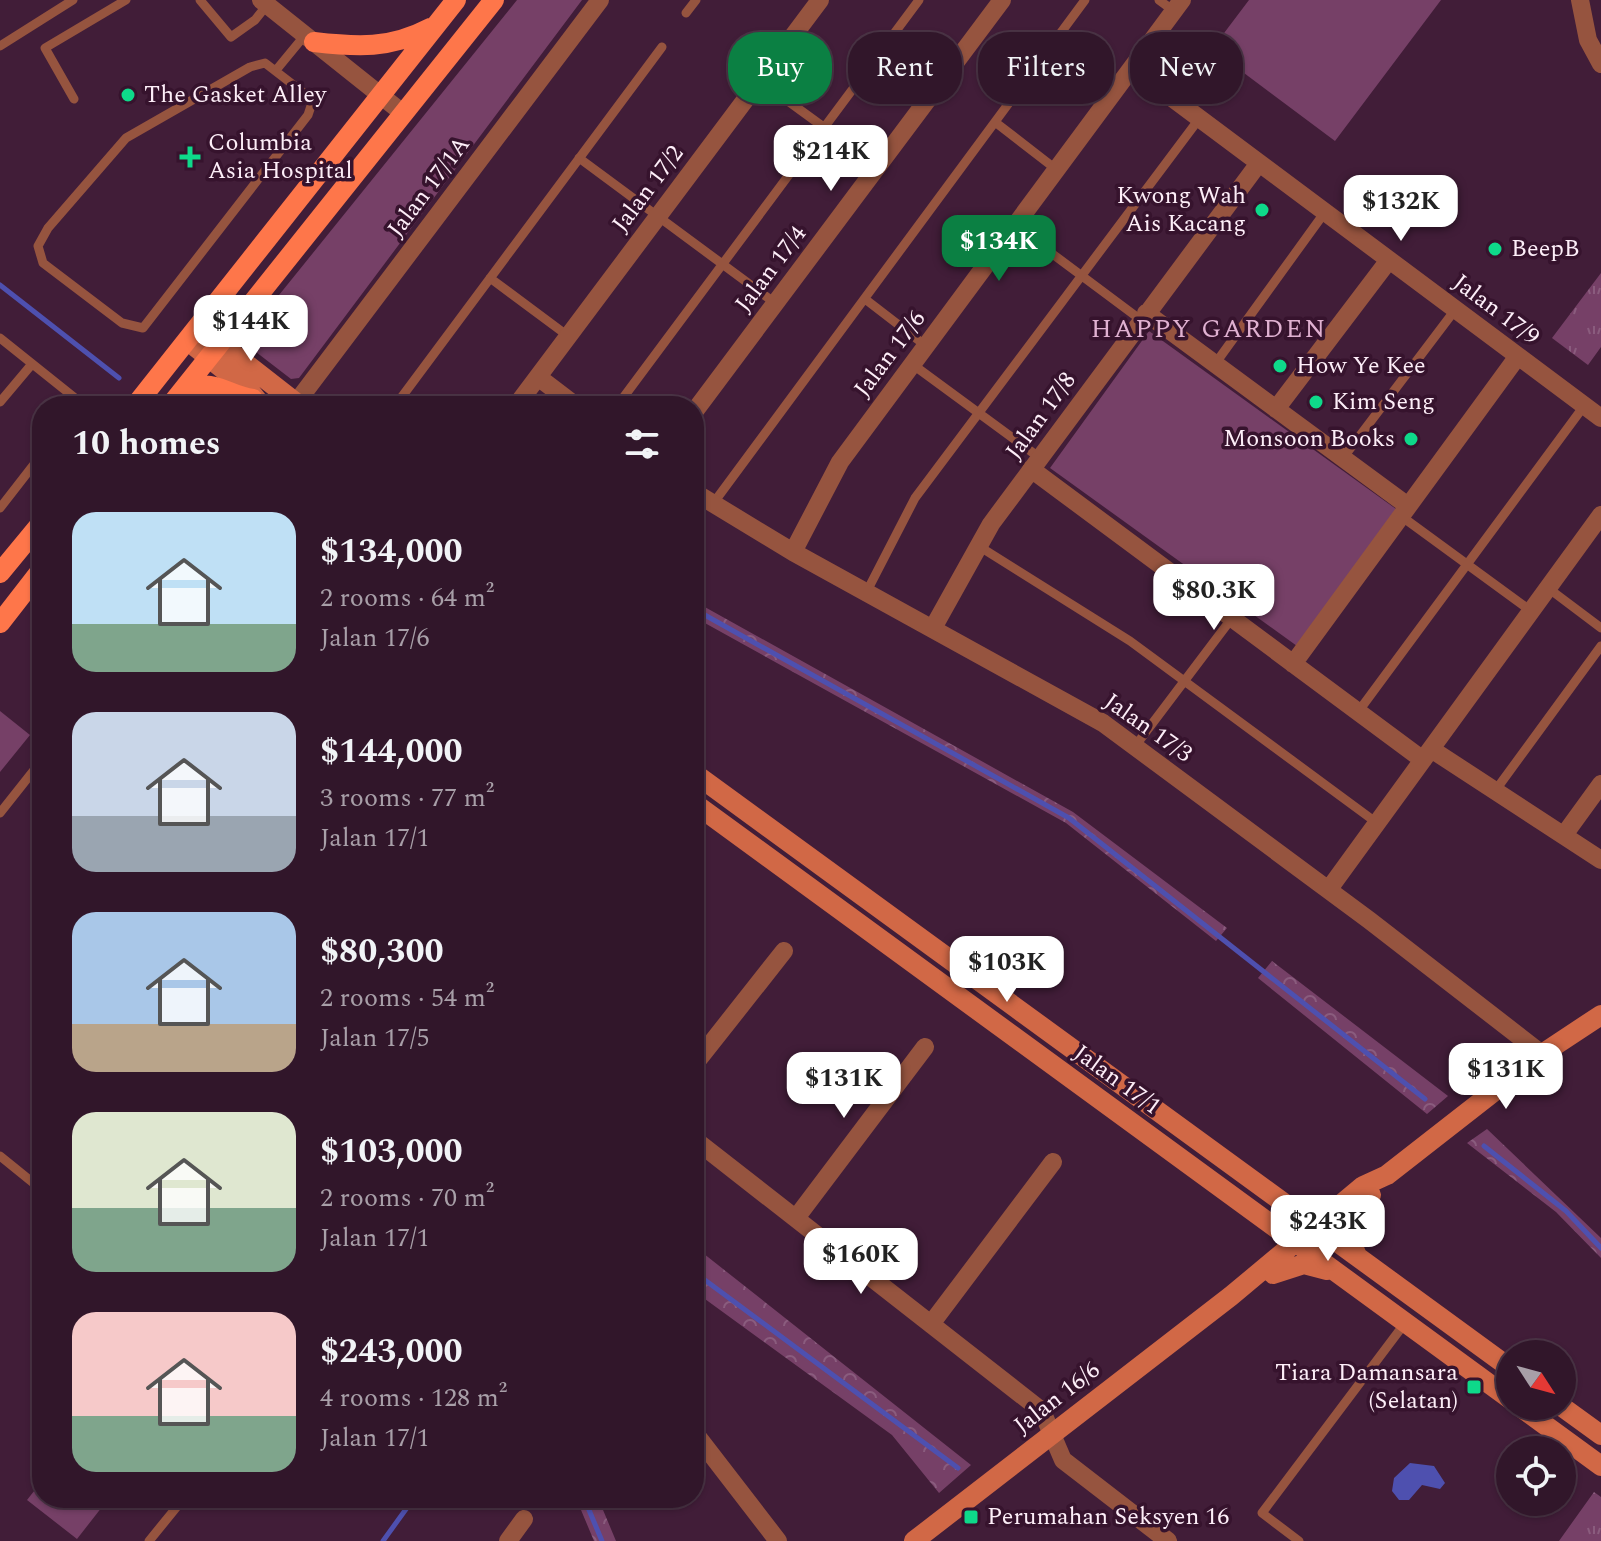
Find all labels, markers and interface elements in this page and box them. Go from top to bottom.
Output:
chip: Buy [728,32,832,104]
chip: Rent [848,32,962,104]
chip: Filters [978,32,1114,104]
chip: New [1130,32,1243,104]
place label: The Gasket Alley [144,77,328,113]
marker: The Gasket Alley [119,86,137,104]
place label: Columbia Asia Hospital [208,125,352,189]
pin: $214K [775,125,887,193]
street label: Jalan 17/1A [379,129,479,245]
text: $214K [792,131,870,171]
street label: Jalan 17/2 [603,138,693,240]
marker: Columbia Asia Hospital [179,146,201,168]
pin: $132K [1345,175,1457,243]
place label: Kwong Wah Ais Kacang [1117,178,1246,242]
text: $132K [1362,181,1440,221]
marker: Kwong Wah Ais Kacang [1253,201,1271,219]
pin: $134K [943,215,1055,283]
street label: Jalan 17/4 [726,218,816,320]
text: $134K [960,221,1038,261]
place label: BeepB [1511,231,1580,267]
marker: BeepB [1486,240,1504,258]
street label: Jalan 17/9 [1445,265,1547,355]
pin: $144K [195,295,307,363]
text: $144K [212,301,290,341]
street label: Jalan 17/6 [845,303,935,405]
district label: HAPPY GARDEN [1091,309,1327,349]
place label: How Ye Kee [1296,348,1426,384]
marker: How Ye Kee [1271,357,1289,375]
street label: Jalan 17/8 [997,365,1085,467]
place label: Kim Seng [1332,384,1435,420]
marker: Kim Seng [1307,393,1325,411]
text: 10 homes [72,418,221,470]
place label: Monsoon Books [1223,421,1395,457]
icon: filters [620,422,664,466]
marker: Monsoon Books [1402,430,1420,448]
text: $134,000 [320,526,463,578]
icon: home [136,544,232,640]
pin: $80.3K [1149,564,1279,632]
text: $80.3K [1171,570,1257,610]
text: 2 rooms · 64 m² [320,578,494,618]
text: Jalan 17/6 [320,618,429,658]
street label: Jalan 17/3 [1096,684,1200,772]
text: $144,000 [320,726,463,778]
icon: home [136,744,232,840]
text: 3 rooms · 77 m² [320,778,494,818]
text: Jalan 17/1 [320,818,429,858]
text: $80,300 [320,926,444,978]
pin: $103K [951,936,1063,1004]
text: $103K [968,942,1046,982]
icon: home [136,944,232,1040]
text: 2 rooms · 54 m² [320,978,494,1018]
text: Jalan 17/5 [320,1018,429,1058]
street label: Jalan 17/1 [1066,1036,1168,1124]
pin: $131K [1450,1043,1562,1111]
text: $131K [1467,1049,1545,1089]
pin: $131K [788,1052,900,1120]
text: $131K [805,1058,883,1098]
text: $103,000 [320,1126,463,1178]
icon: home [136,1144,232,1240]
text: 2 rooms · 70 m² [320,1178,494,1218]
pin: $243K [1272,1195,1384,1263]
text: $243K [1289,1201,1367,1241]
text: Jalan 17/1 [320,1218,429,1258]
pin: $160K [805,1228,917,1296]
text: $160K [822,1234,900,1274]
text: $243,000 [320,1326,463,1378]
north arrow [1496,1340,1576,1420]
map controls [1496,1340,1576,1516]
icon: home [136,1344,232,1440]
street label: Jalan 16/6 [1006,1353,1108,1443]
place label: Tiara Damansara (Selatan) [1275,1355,1458,1419]
text: 4 rooms · 128 m² [320,1378,507,1418]
marker: Tiara Damansara (Selatan) [1465,1378,1483,1396]
text: Jalan 17/1 [320,1418,429,1458]
button: locate [1496,1436,1576,1516]
place label: Perumahan Seksyen 16 [987,1499,1229,1535]
marker: Perumahan Seksyen 16 [962,1508,980,1526]

